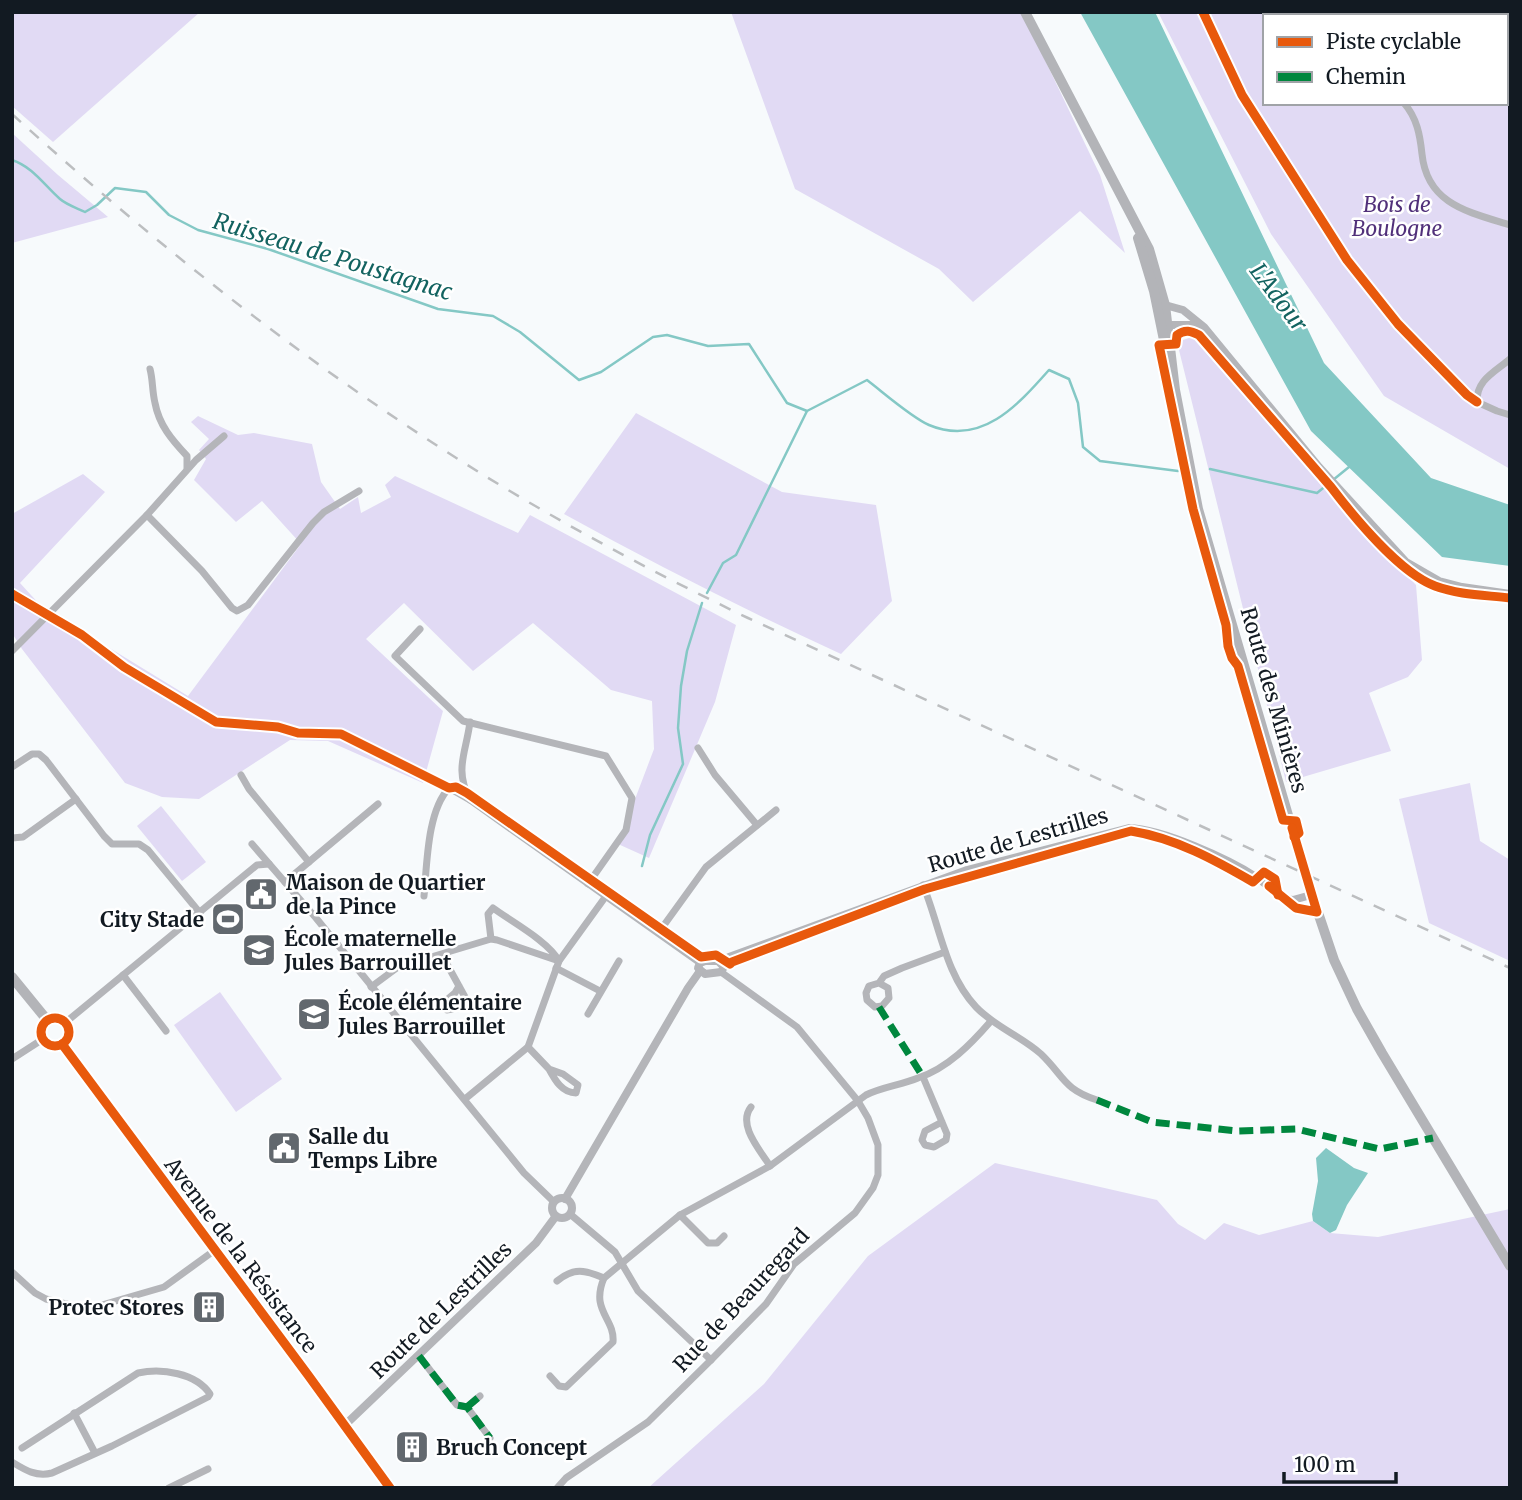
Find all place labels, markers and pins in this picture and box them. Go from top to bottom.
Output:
place label: Maison de Quartier de la Pince [286,869,486,920]
public building icon: Maison de Quartier de la Pince [242,875,280,913]
sports icon: City Stade [209,900,247,938]
place label: City Stade [100,906,204,933]
place label: École maternelle Jules Barrouillet [283,924,456,976]
school or university icon: École maternelle Jules Barrouillet [240,931,278,969]
place label: École élémentaire Jules Barrouillet [337,988,522,1040]
school or university icon: École élémentaire Jules Barrouillet [295,995,333,1033]
place label: Salle du Temps Libre [308,1123,437,1174]
public building icon: Salle du Temps Libre [265,1129,303,1167]
building icon: Protec Stores [190,1288,228,1326]
place label: Protec Stores [48,1294,184,1321]
building icon: Bruch Concept [393,1428,431,1466]
place label: Bruch Concept [436,1434,588,1461]

